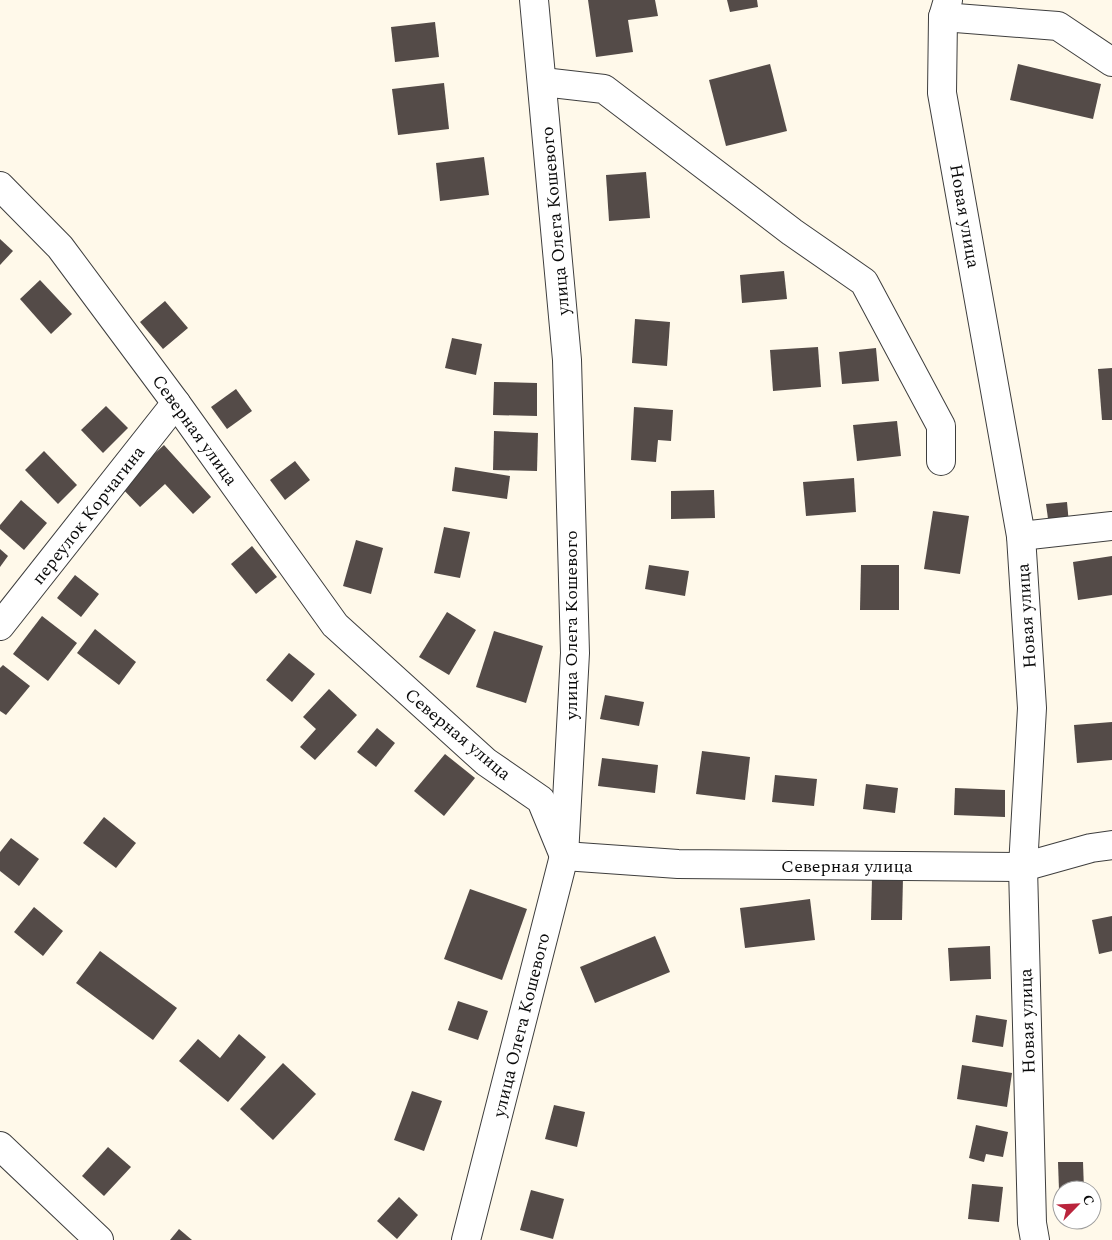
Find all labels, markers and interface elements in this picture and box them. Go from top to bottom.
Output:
street label: улица Олега Кошевого [534,125,577,317]
street label: Новая улица [942,162,987,270]
street label: Северная улица [145,369,244,492]
street label: переулок Корчагина [25,440,152,591]
street label: улица Олега Кошевого [558,530,585,721]
street label: Новая улица [1009,562,1044,669]
street label: Северная улица [399,682,517,787]
street label: Северная улица [781,853,913,880]
street label: улица Олега Кошевого [485,930,557,1121]
street label: Новая улица [1012,968,1043,1074]
north arrow [1052,1180,1102,1230]
text: С [1077,1191,1100,1209]

